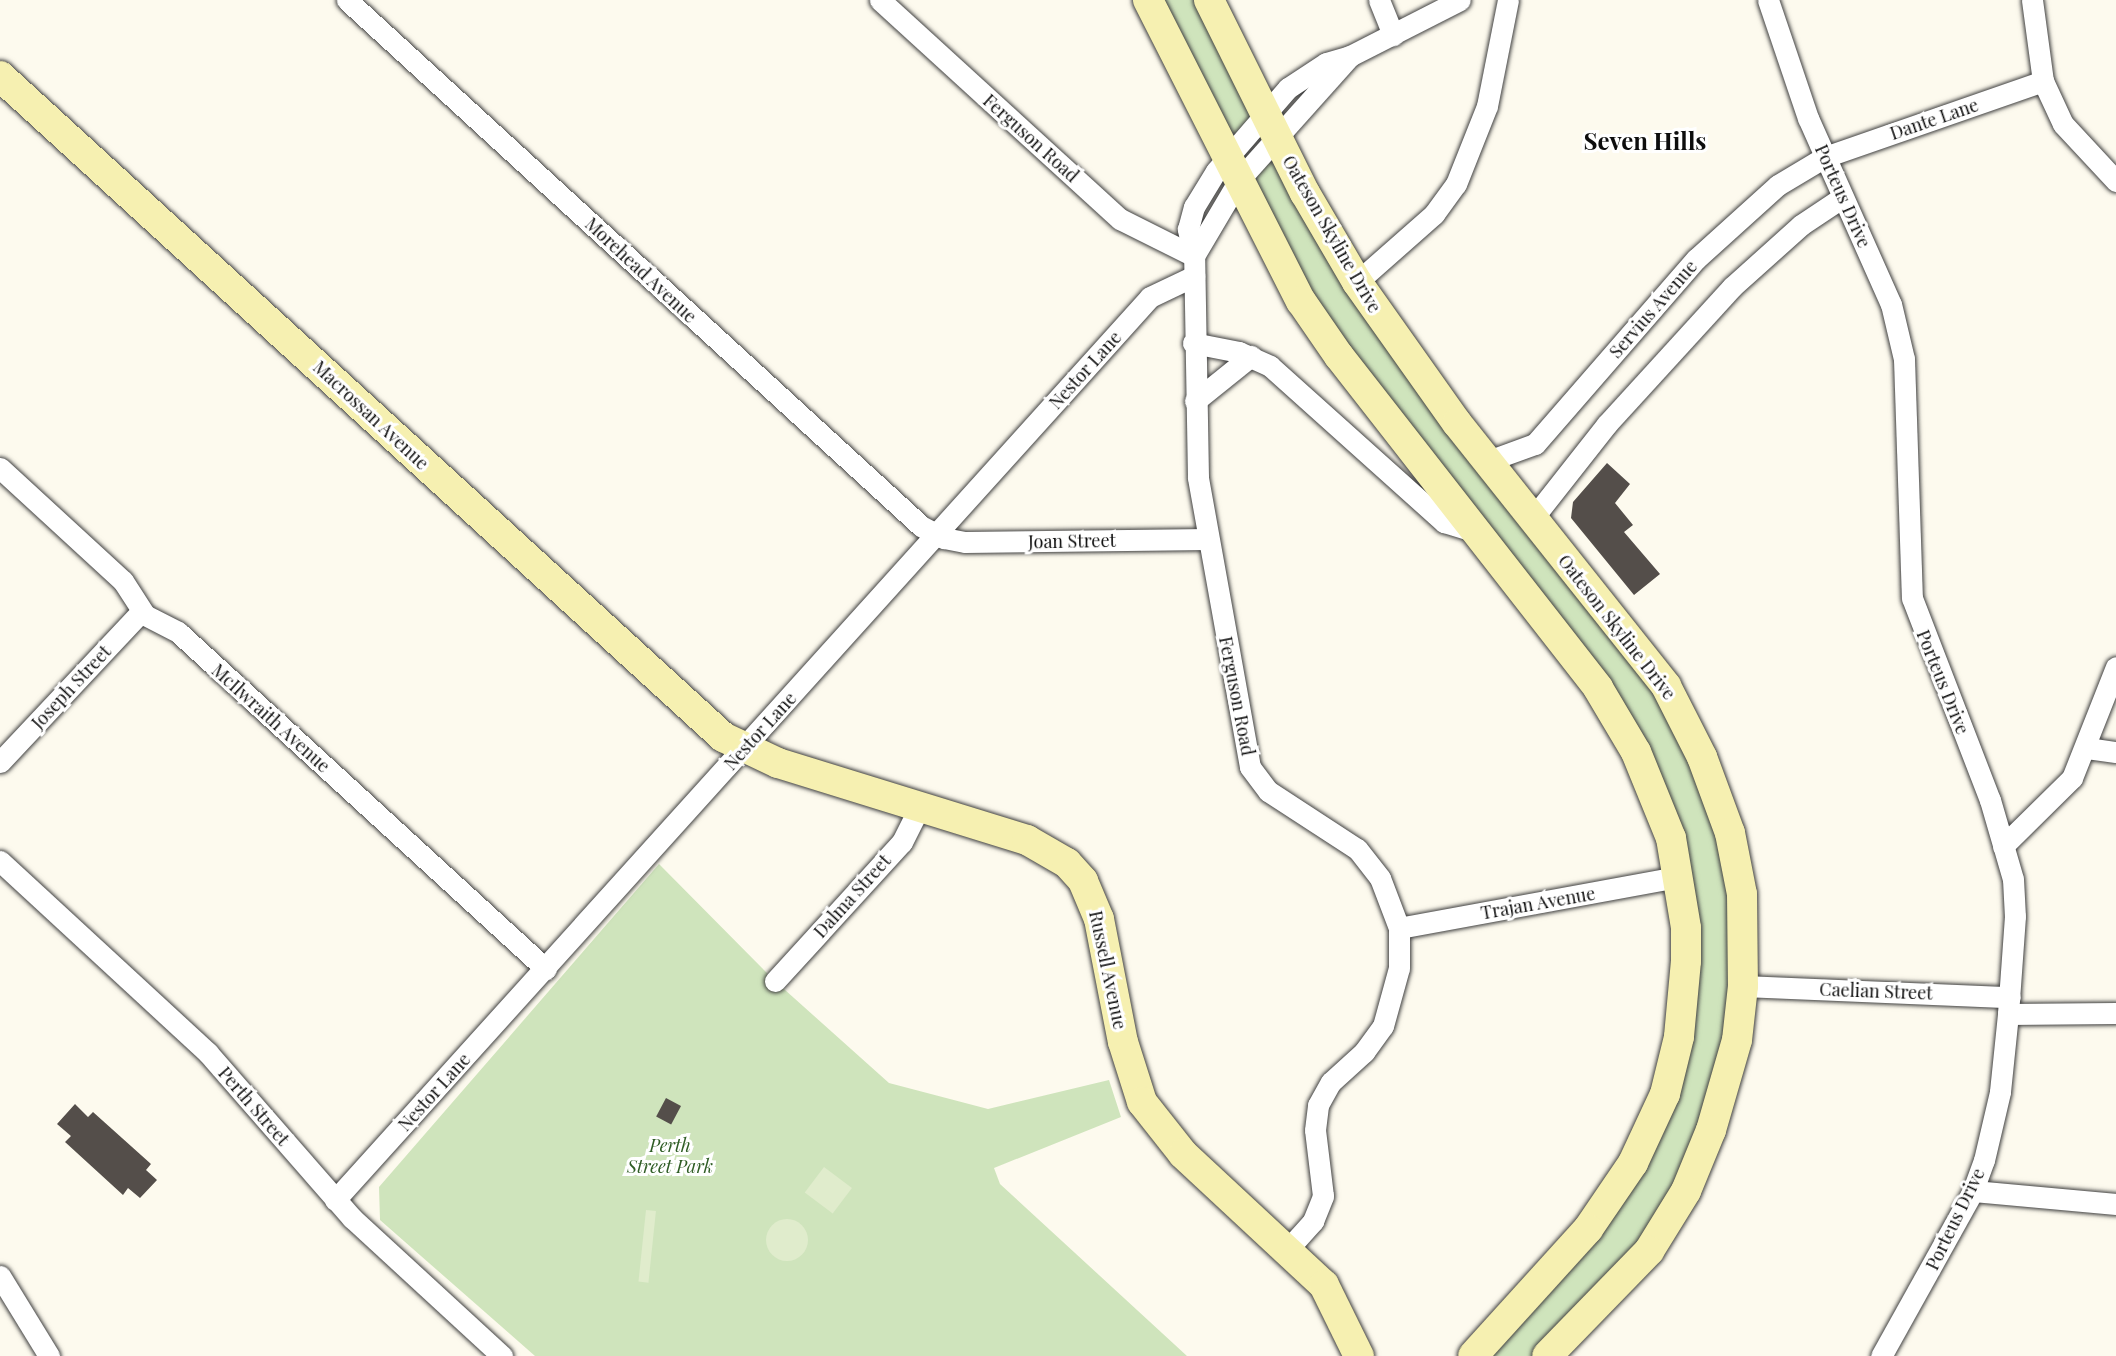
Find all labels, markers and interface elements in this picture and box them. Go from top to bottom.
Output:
street label: Ferguson Road [979,89,1083,187]
street label: Dante Lane [1887,94,1981,144]
district label: Seven Hills [1584,127,1706,155]
street label: Porteus Drive [1811,141,1875,251]
street label: Oateson Skyline Drive [1278,152,1386,316]
street label: Morehead Avenue [581,213,701,327]
street label: Servius Avenue [1604,255,1702,363]
street label: Nestor Lane [1044,326,1126,414]
street label: Macrossan Avenue [309,356,433,474]
street label: Joan Street [1028,529,1116,553]
street label: Oateson Skyline Drive [1554,550,1680,704]
street label: Porteus Drive [1912,627,1974,737]
street label: Ferguson Road [1215,635,1259,757]
street label: Joseph Street [27,641,115,733]
street label: McIlwraith Avenue [207,659,335,777]
street label: Nestor Lane [719,687,801,775]
street label: Dalma Street [809,850,895,942]
street label: Trajan Avenue [1479,882,1597,924]
street label: Russell Avenue [1085,908,1131,1032]
street label: Caelian Street [1819,978,1933,1004]
street label: Nestor Lane [393,1048,475,1136]
street label: Perth Street [214,1062,294,1150]
park label: Perth Street Park [627,1135,713,1178]
street label: Porteus Drive [1921,1165,1989,1273]

